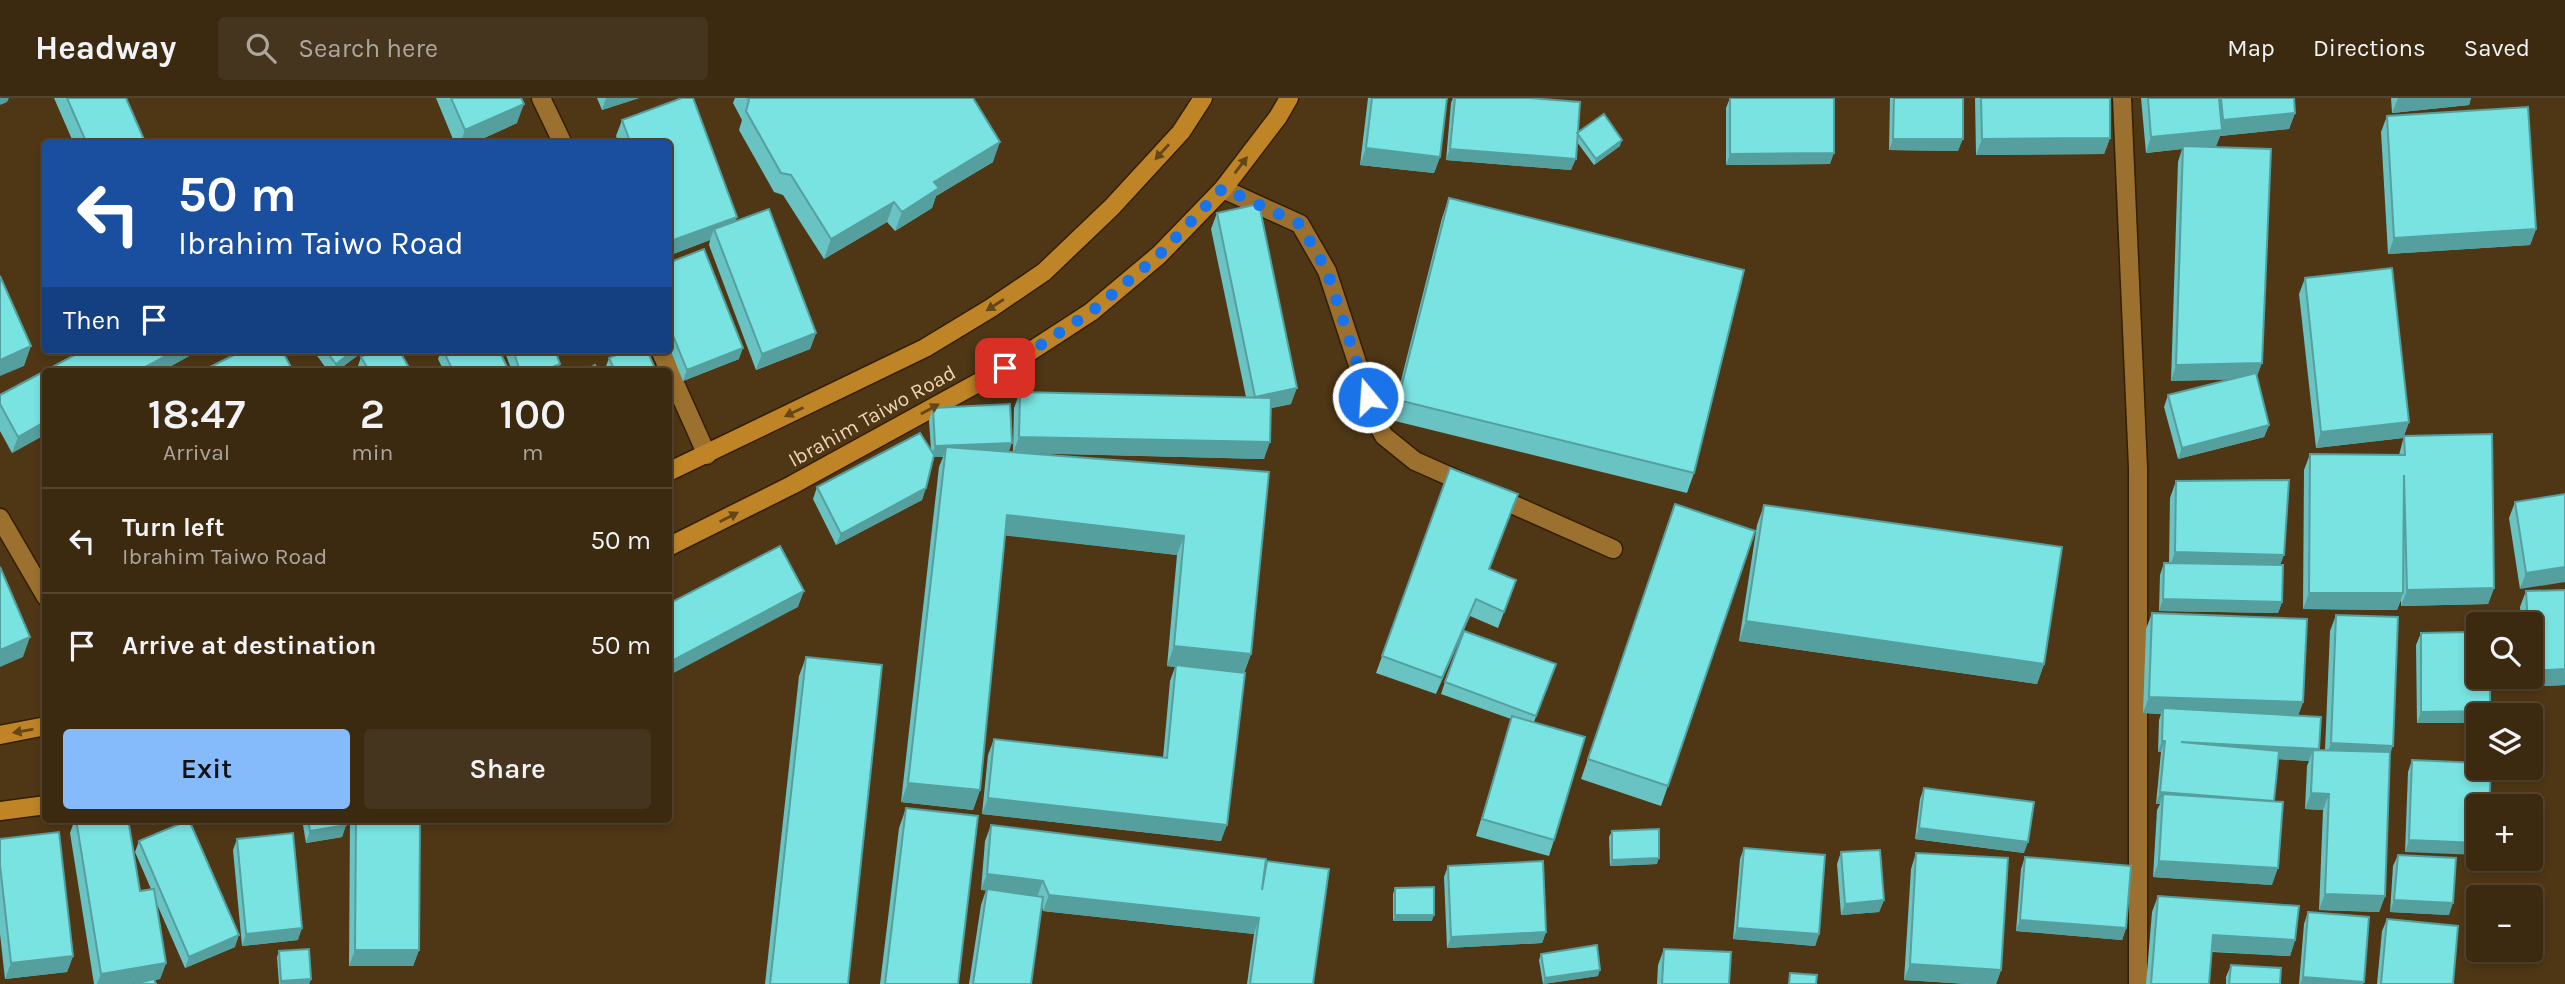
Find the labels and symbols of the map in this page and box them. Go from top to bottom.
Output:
one-way arrow [1154,143,1170,161]
one-way arrow [1233,156,1247,174]
one-way arrow [986,298,1004,312]
pin [975,338,1035,398]
street label: Ibrahim Taiwo Road [784,360,960,472]
position arrow [1331,360,1405,434]
one-way arrow [920,404,940,415]
one-way arrow [784,407,804,418]
one-way arrow [720,511,740,523]
one-way arrow [12,726,34,737]

